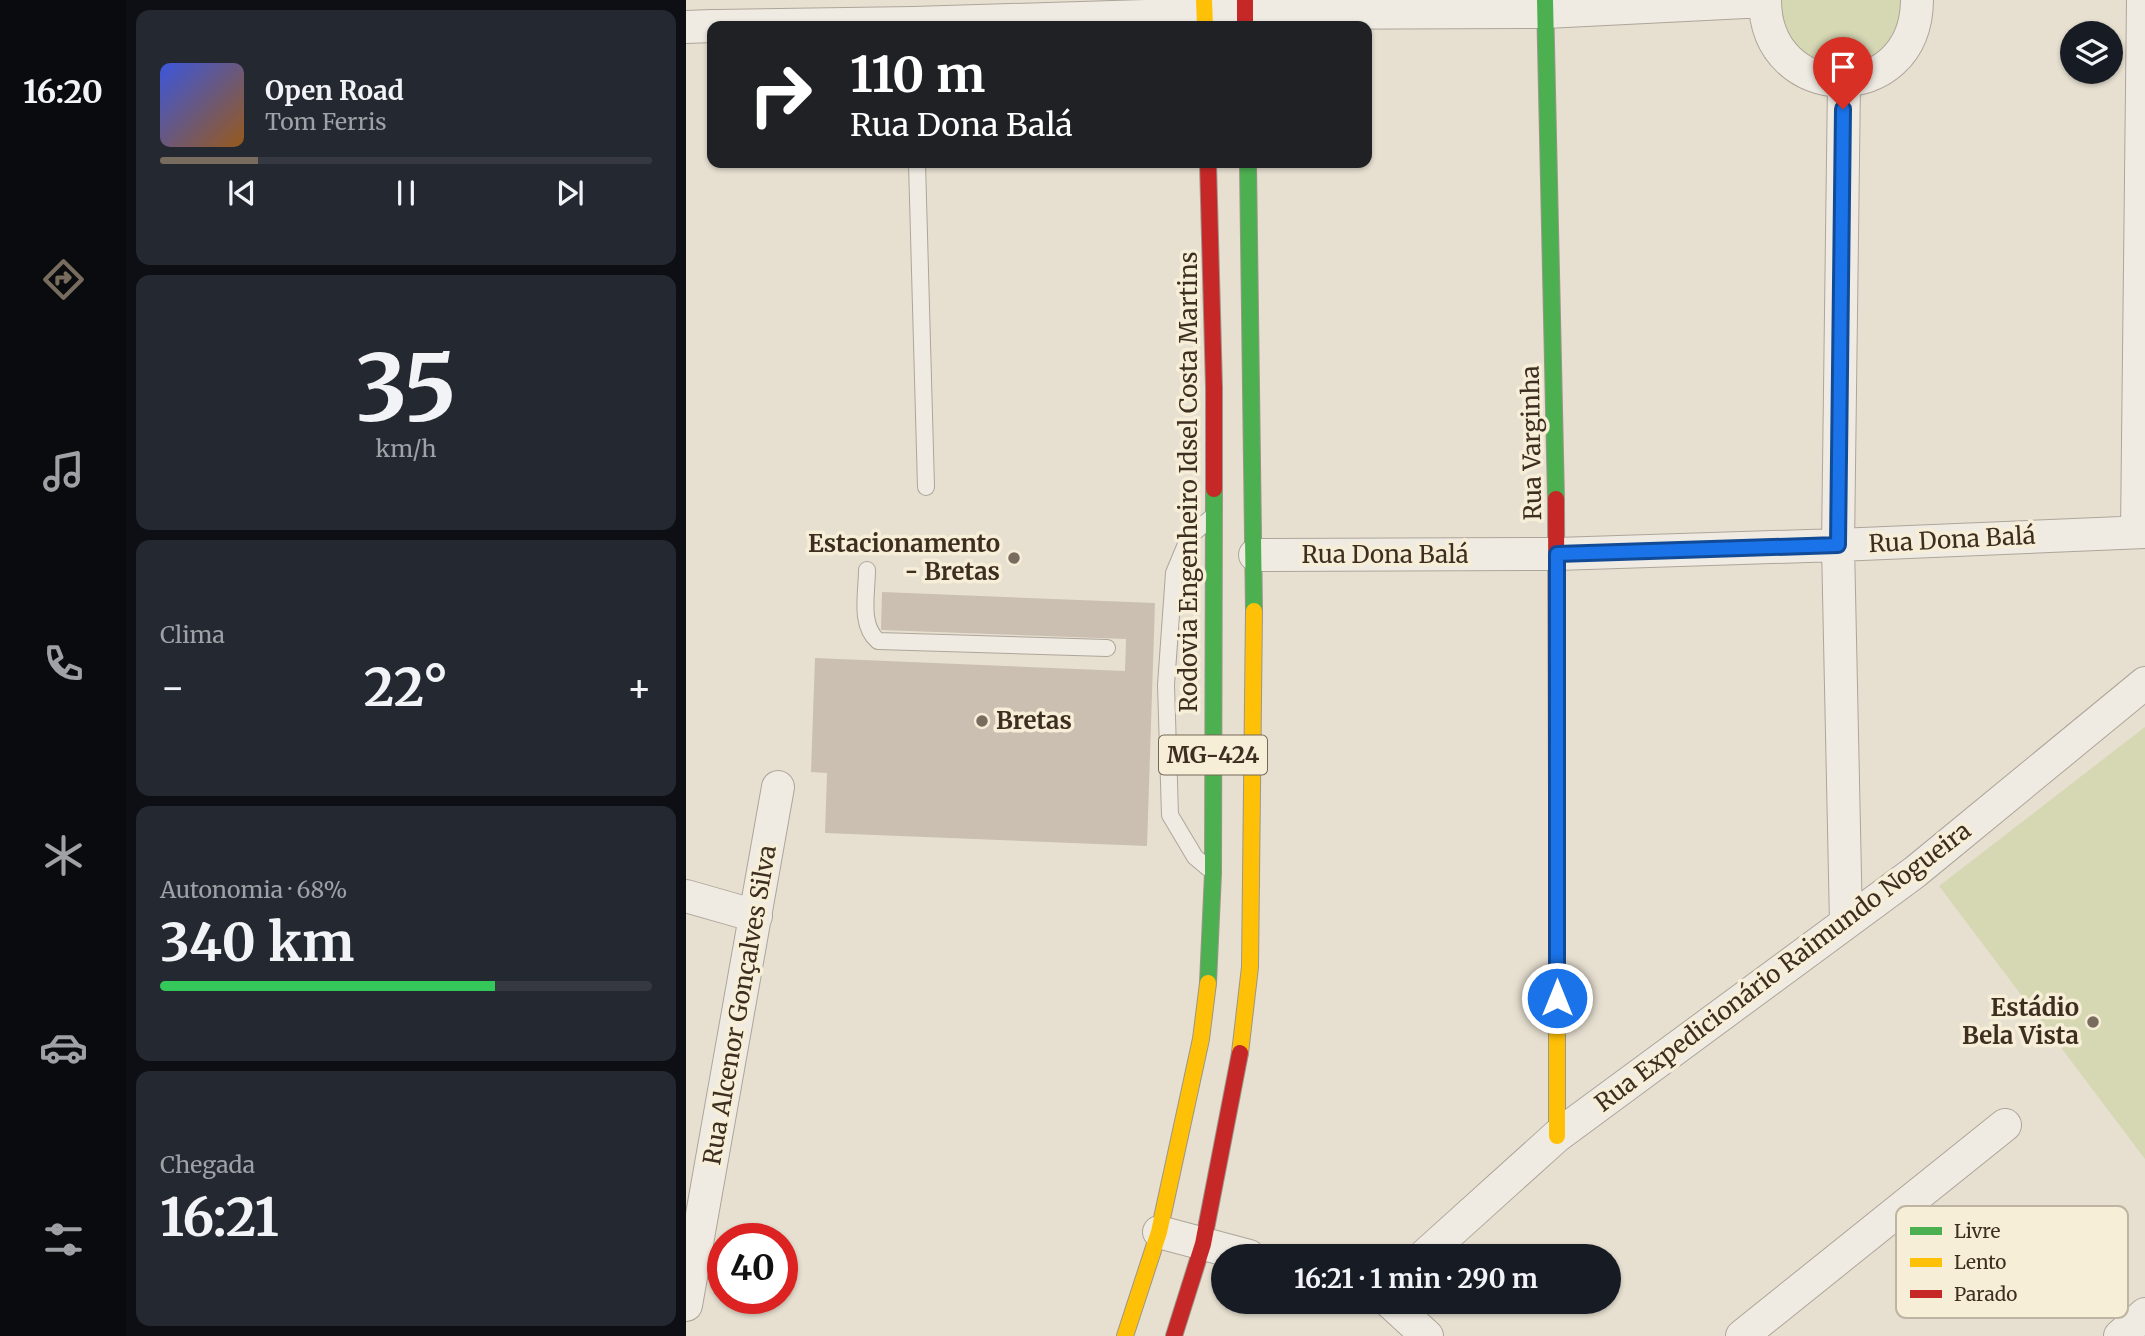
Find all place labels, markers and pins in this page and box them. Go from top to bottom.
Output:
pin [1813,37,1873,109]
place label: Estacionamento - Bretas [808,528,1000,587]
marker: Estacionamento - Bretas [1006,550,1022,566]
place label: Bretas [996,705,1072,736]
marker: Bretas [974,713,990,729]
place label: Estádio Bela Vista [1962,992,2079,1051]
marker: Estádio Bela Vista [2085,1014,2101,1030]

